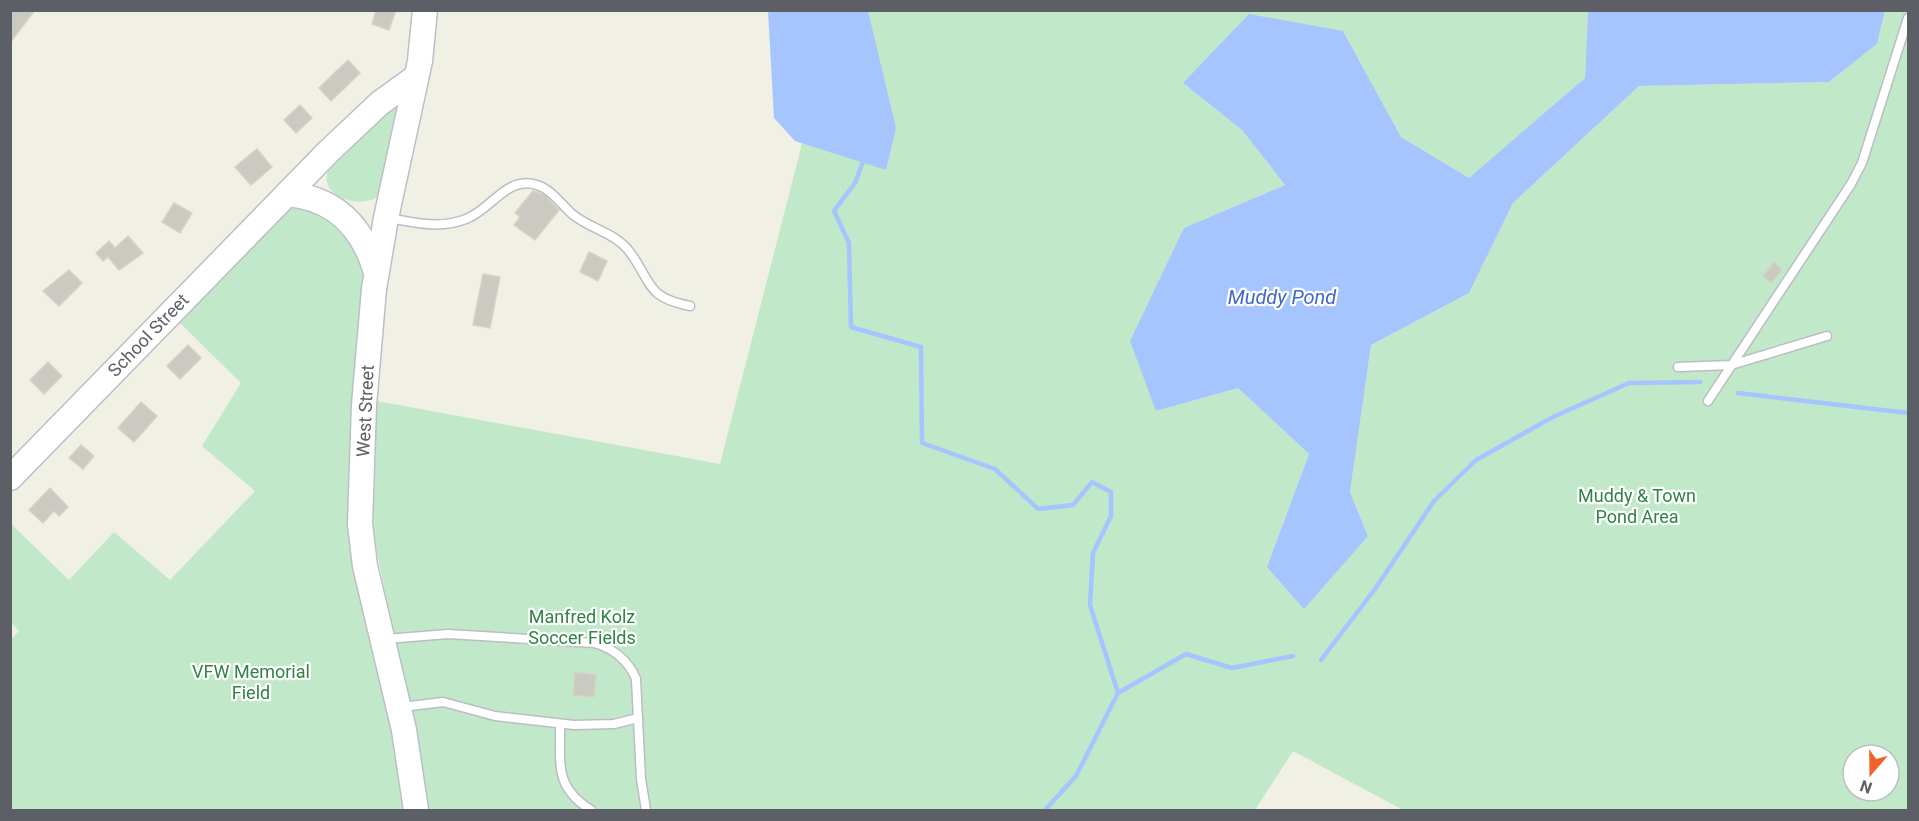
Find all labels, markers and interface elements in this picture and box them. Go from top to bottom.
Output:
water label: Muddy Pond [1228,285,1337,309]
street label: School Street [103,289,193,381]
street label: West Street [352,364,378,458]
park label: Muddy & Town Pond Area [1578,485,1696,527]
park label: Manfred Kolz Soccer Fields [528,606,636,648]
park label: VFW Memorial Field [192,661,310,703]
north arrow [1841,743,1901,803]
text: N [1857,776,1875,797]

